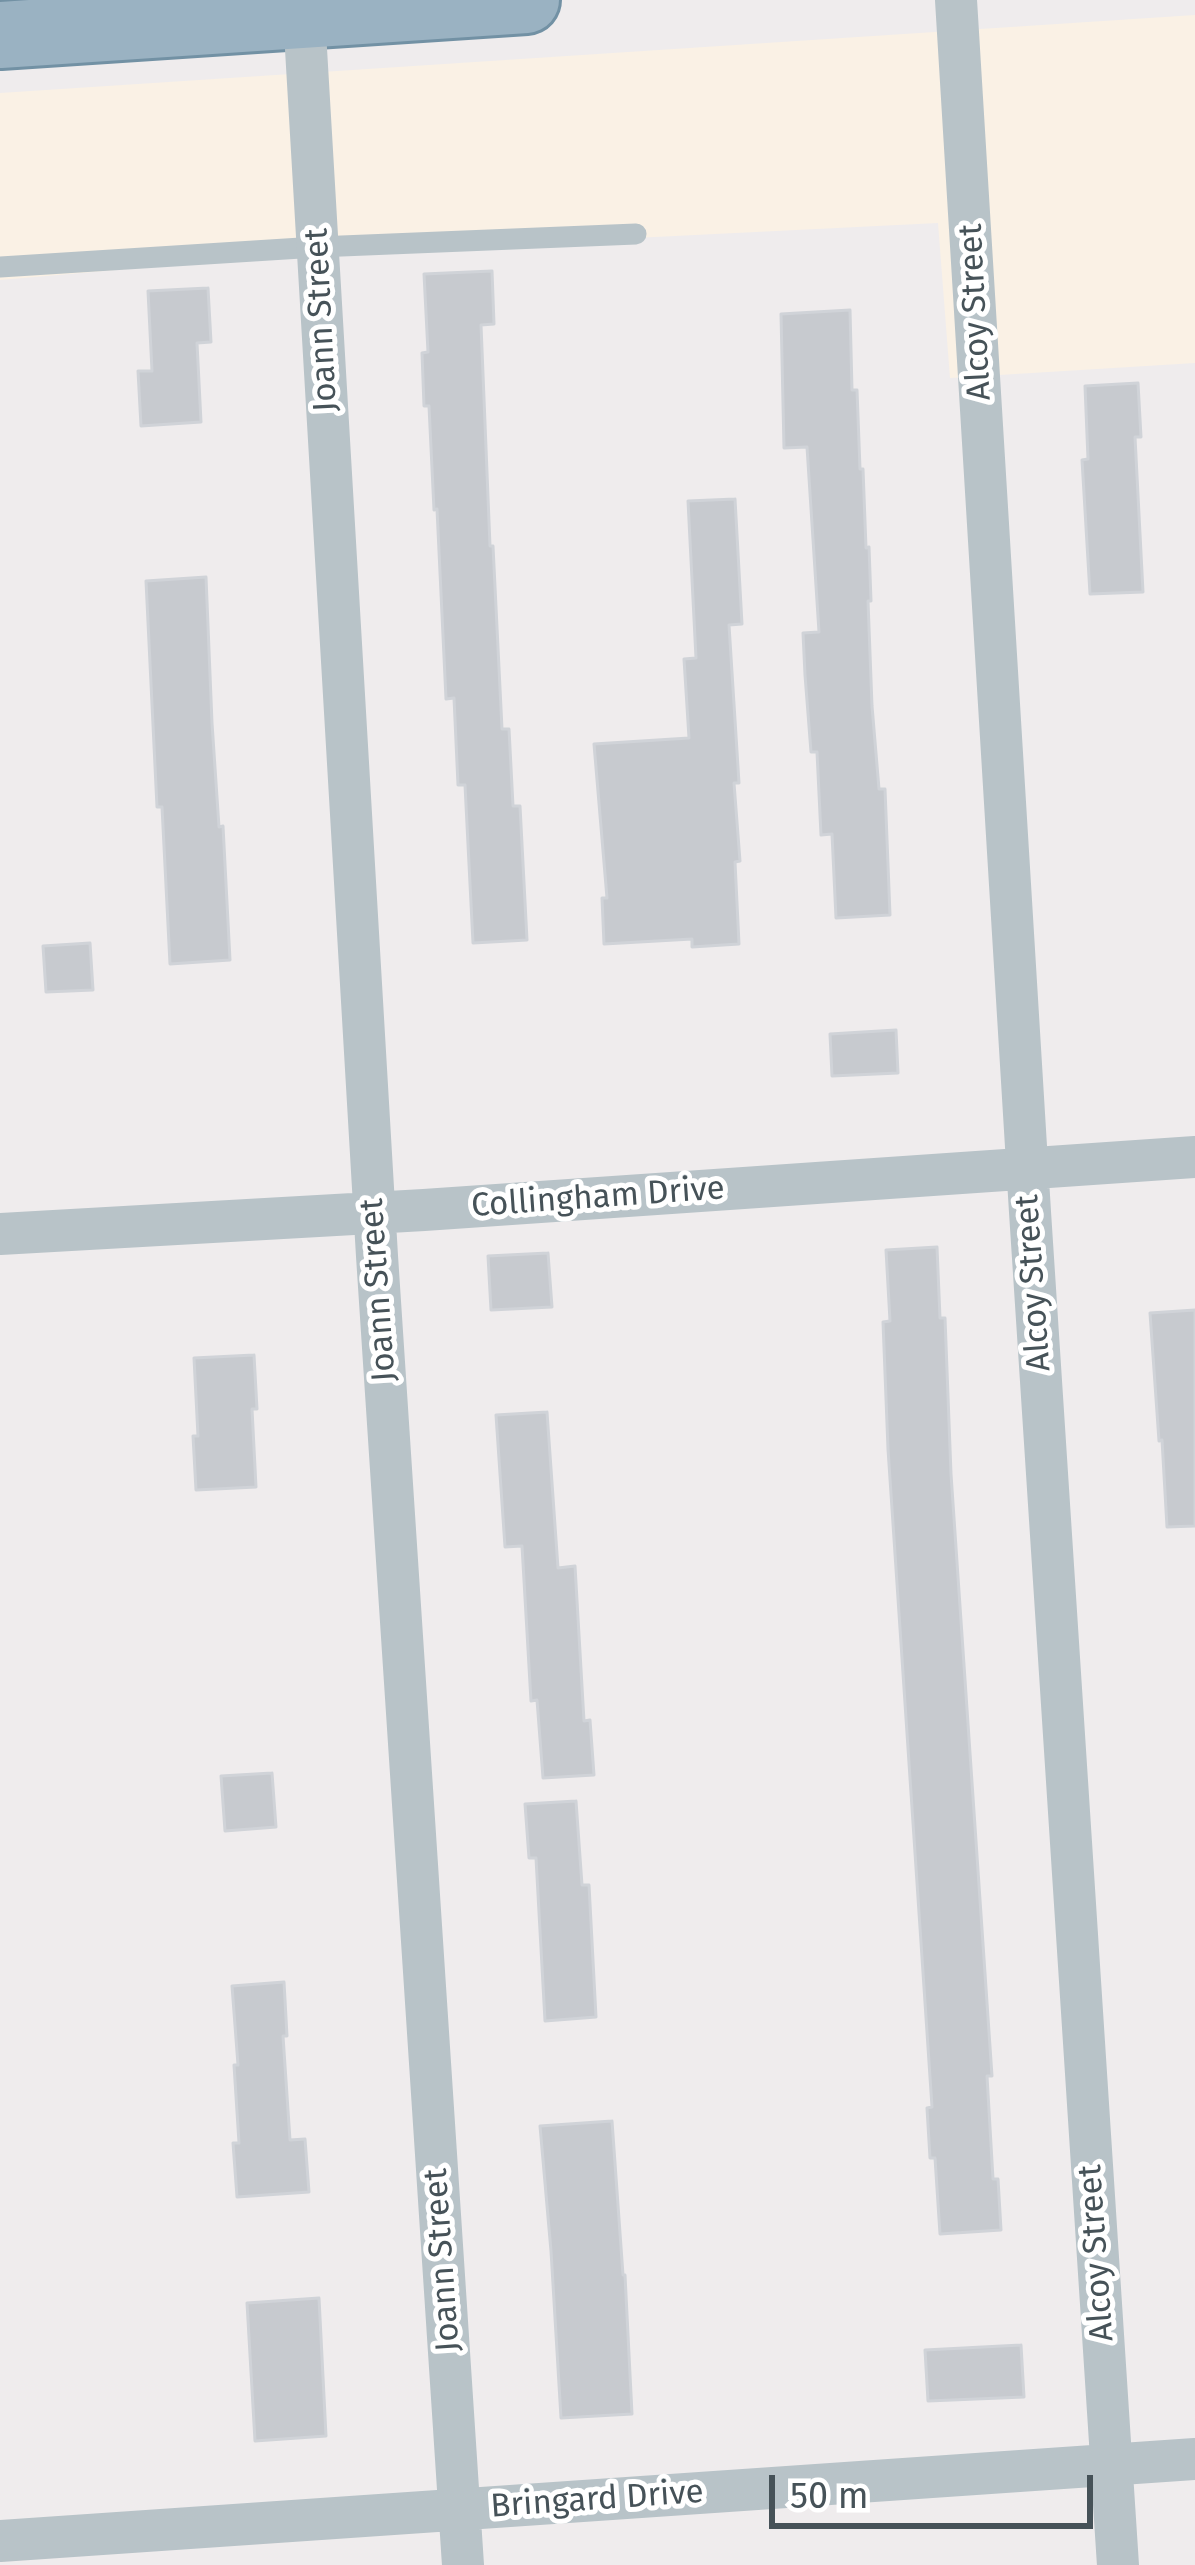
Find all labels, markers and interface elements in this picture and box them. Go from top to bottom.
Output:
street label: Alcoy Street [952,222,1000,402]
street label: Joann Street [297,227,347,413]
street label: Collingham Drive [470,1169,726,1227]
street label: Alcoy Street [1008,1193,1060,1373]
street label: Joann Street [353,1197,405,1383]
street label: Alcoy Street [1071,2163,1123,2343]
street label: Joann Street [417,2167,469,2353]
scale bar [775,2451,1099,2525]
street label: Bringard Drive [489,2473,705,2527]
text: 50 m [790,2474,869,2518]

